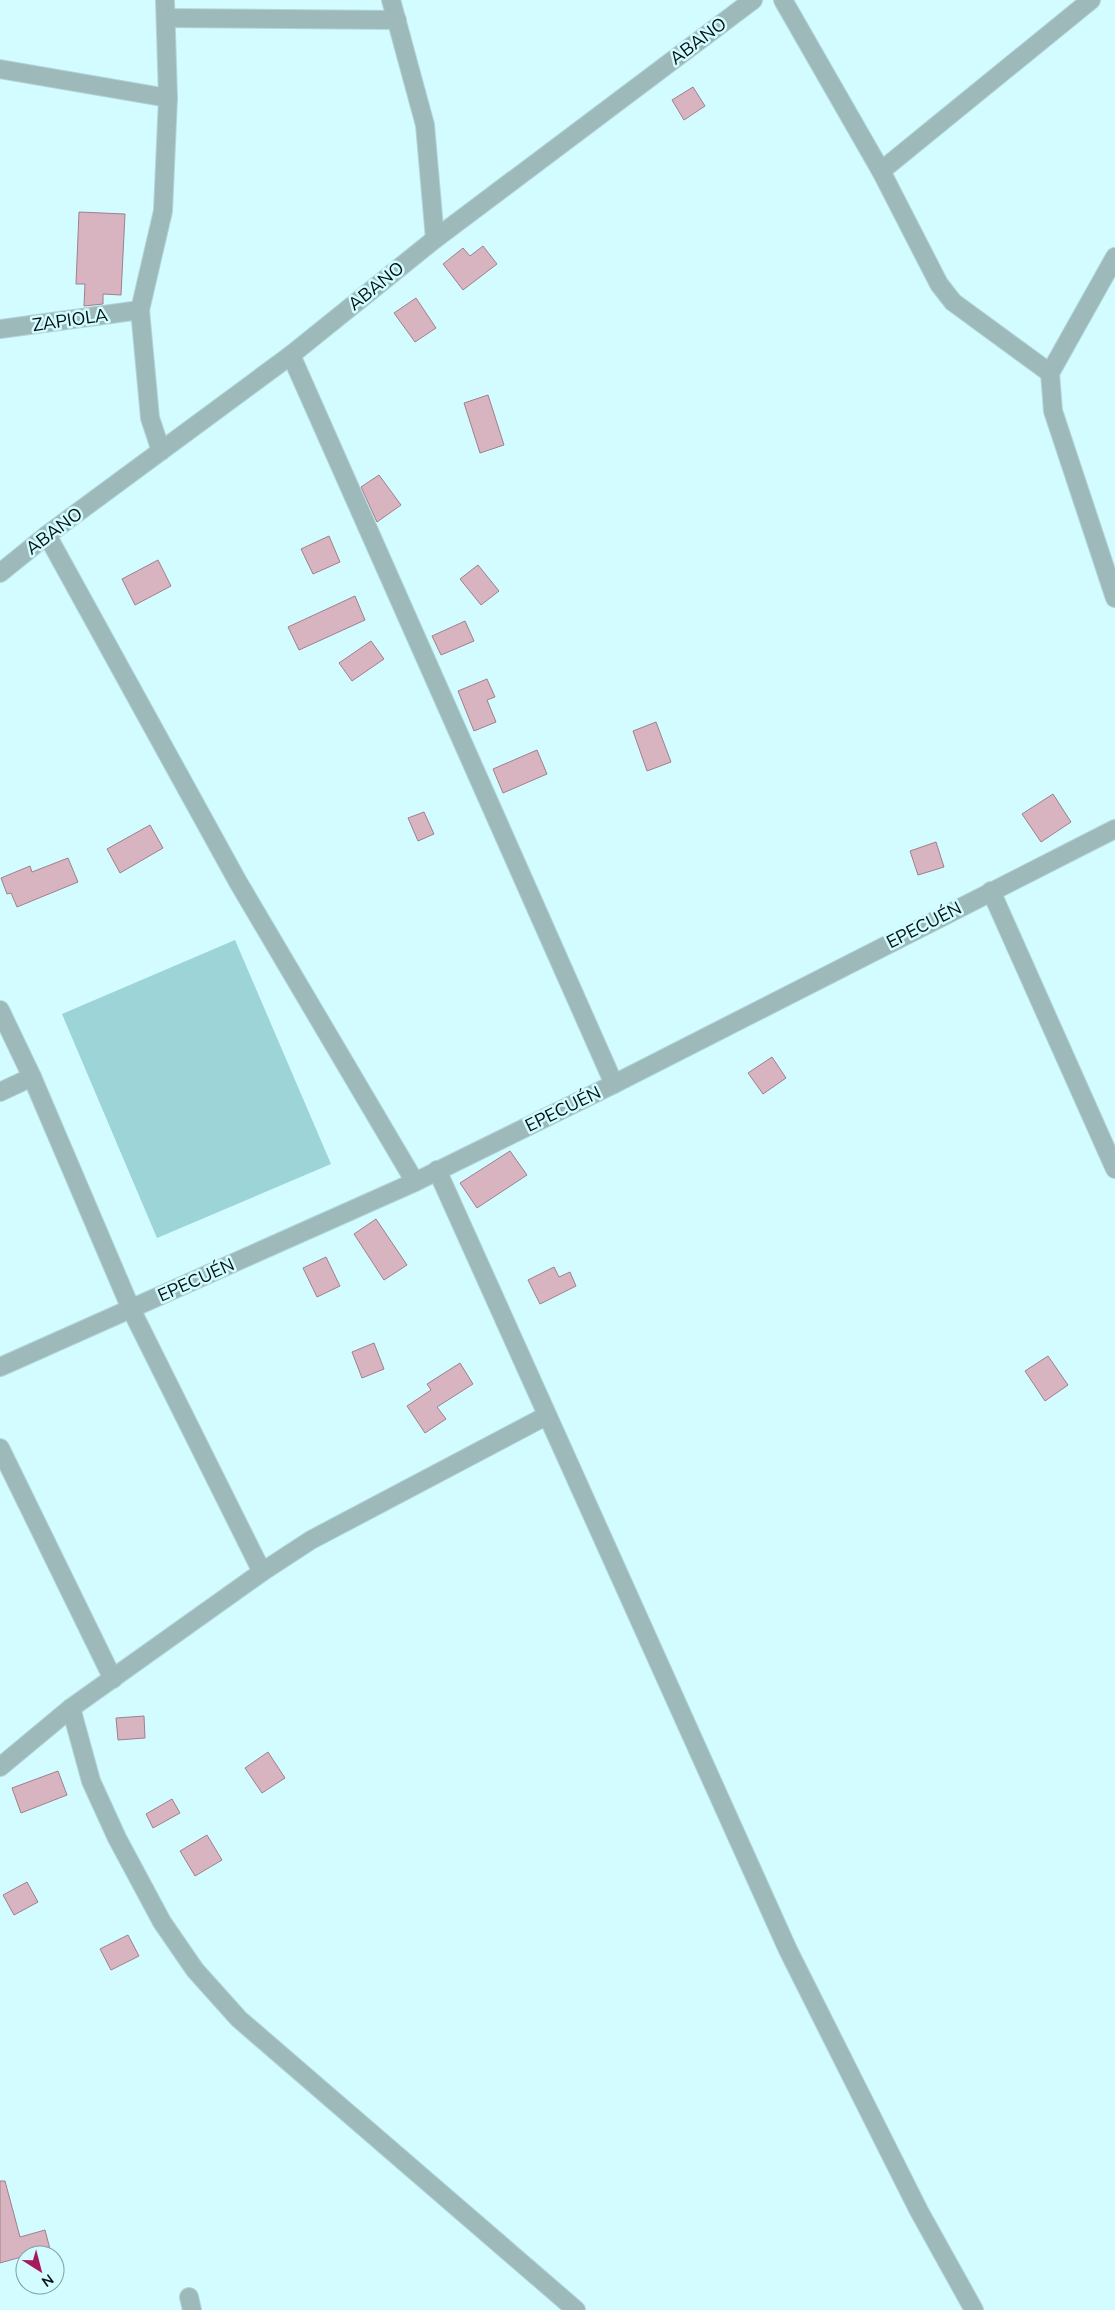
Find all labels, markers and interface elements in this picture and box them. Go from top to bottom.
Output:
street label: ABANO [665,12,731,70]
street label: ABANO [343,256,409,316]
street label: ZAPIOLA [31,303,109,337]
street label: ABANO [21,502,87,560]
street label: EPECUÉN [882,896,966,954]
street label: EPECUÉN [521,1080,605,1138]
street label: EPECUÉN [154,1252,238,1308]
north arrow [15,2245,65,2295]
text: N [38,2269,57,2291]

